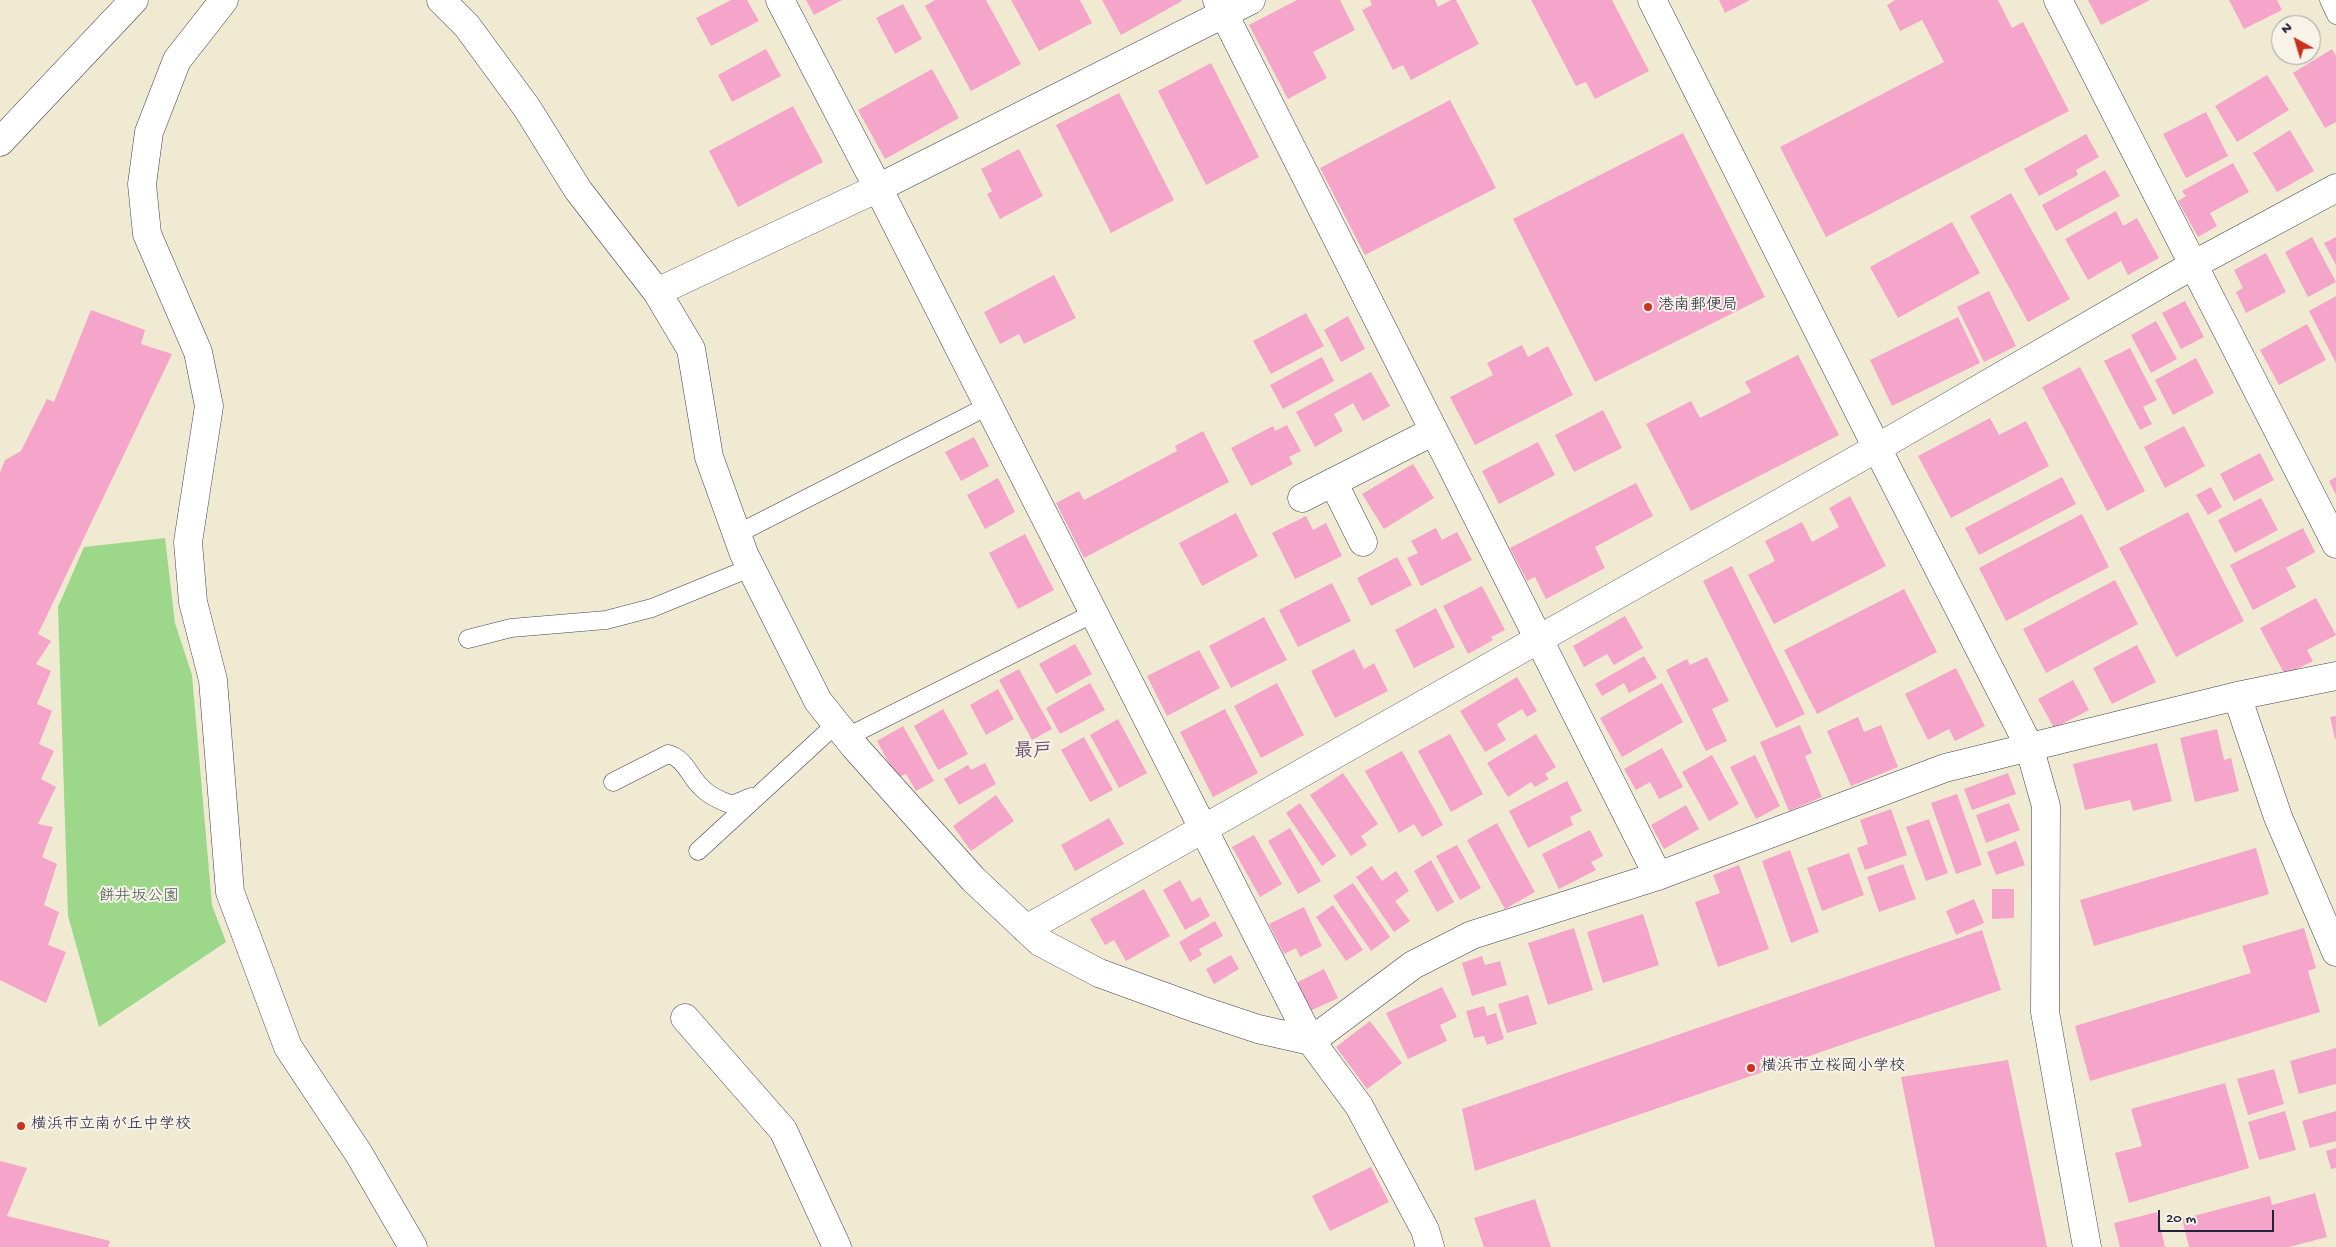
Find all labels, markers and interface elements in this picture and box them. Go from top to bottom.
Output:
north arrow [2271,15,2321,65]
text: N [2278,19,2296,38]
place label: 港南郵便局 [1658,297,1738,317]
marker: 港南郵便局 [1642,301,1654,313]
district label: 最戸 [1014,742,1052,764]
park label: 餅井坂公園 [99,888,179,908]
place label: 横浜市立桜岡小学校 [1761,1058,1905,1078]
marker: 横浜市立桜岡小学校 [1745,1062,1757,1074]
place label: 横浜市立南が丘中学校 [31,1116,191,1136]
marker: 横浜市立南が丘中学校 [15,1120,27,1132]
scale bar [2161,1200,2277,1232]
text: 20 m [2166,1210,2196,1228]

